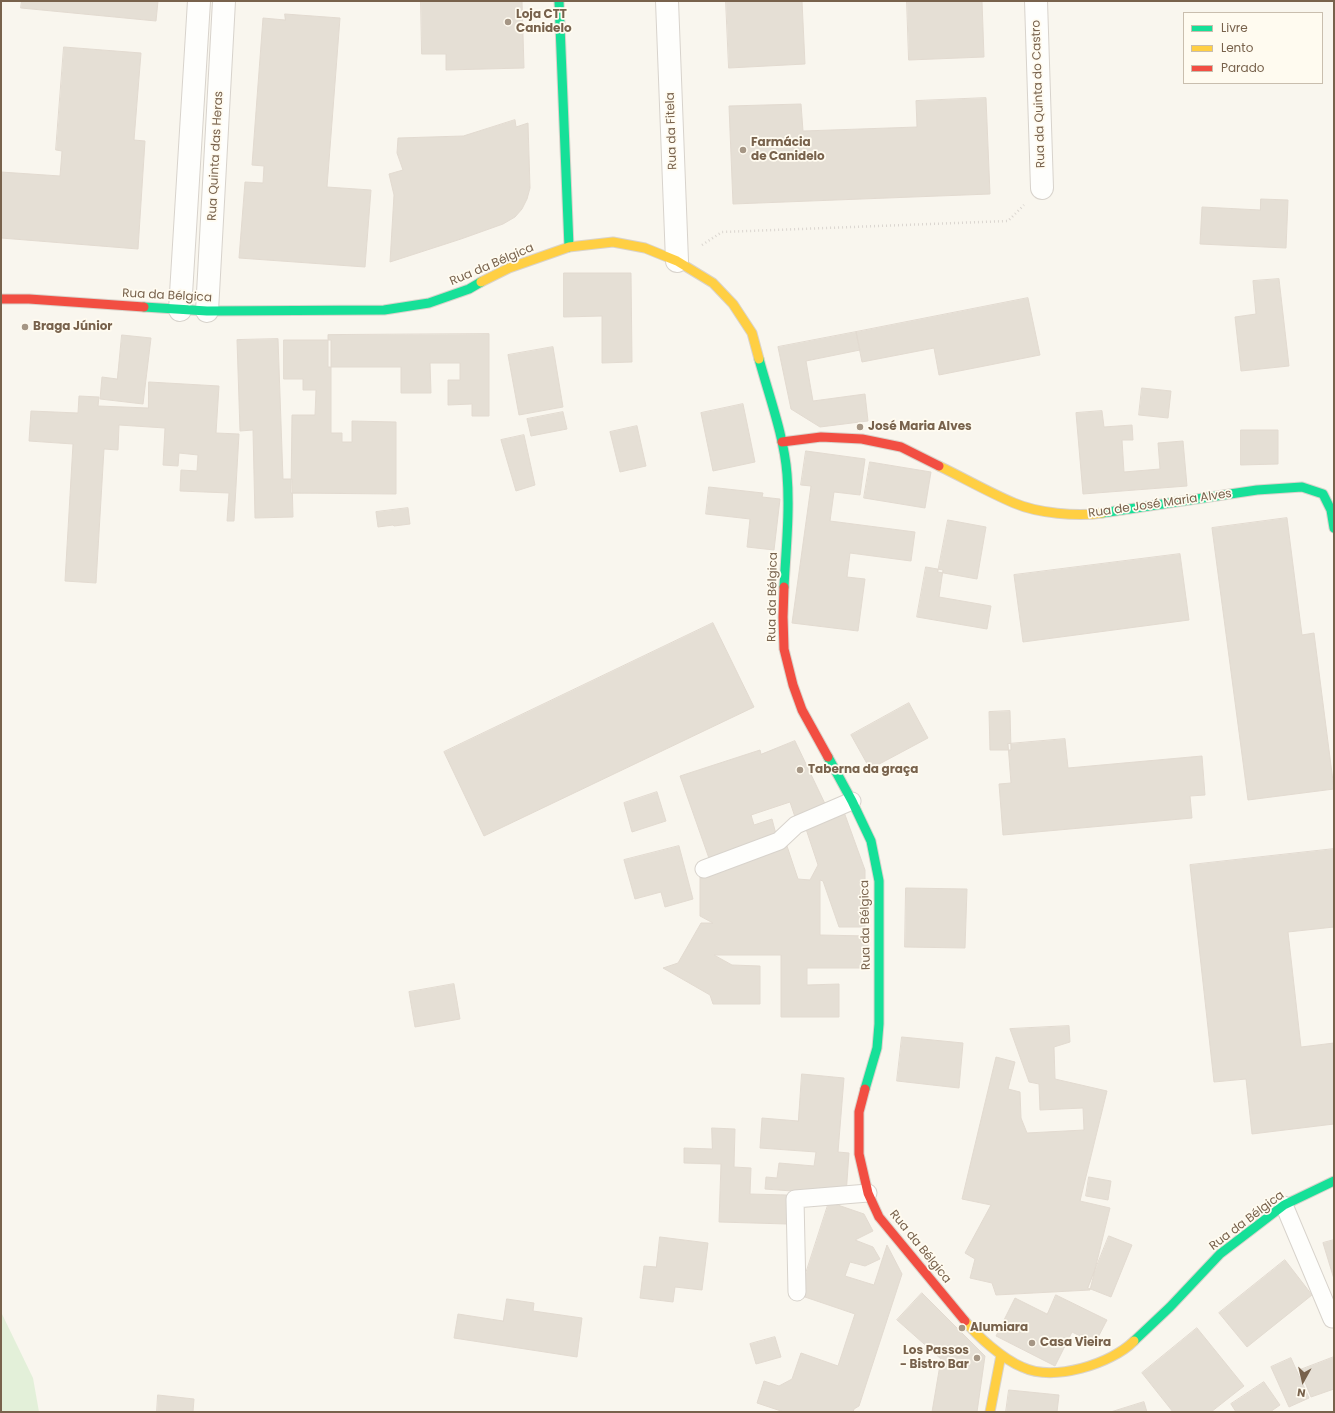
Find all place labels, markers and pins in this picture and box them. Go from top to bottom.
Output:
place label: Loja CTT Canidelo [516,8,572,36]
marker: Loja CTT Canidelo [503,17,513,27]
place label: Farmácia de Canidelo [751,136,825,164]
marker: Farmácia de Canidelo [738,145,748,155]
place label: Braga Júnior [33,320,112,334]
marker: Braga Júnior [20,322,30,332]
place label: José Maria Alves [868,420,972,434]
marker: José Maria Alves [855,422,865,432]
place label: Taberna da graça [808,763,918,777]
marker: Taberna da graça [795,765,805,775]
place label: Alumiara [970,1321,1028,1335]
marker: Alumiara [957,1323,967,1333]
place label: Casa Vieira [1040,1336,1111,1350]
marker: Casa Vieira [1027,1338,1037,1348]
place label: Los Passos - Bistro Bar [900,1344,969,1372]
marker: Los Passos - Bistro Bar [972,1353,982,1363]

